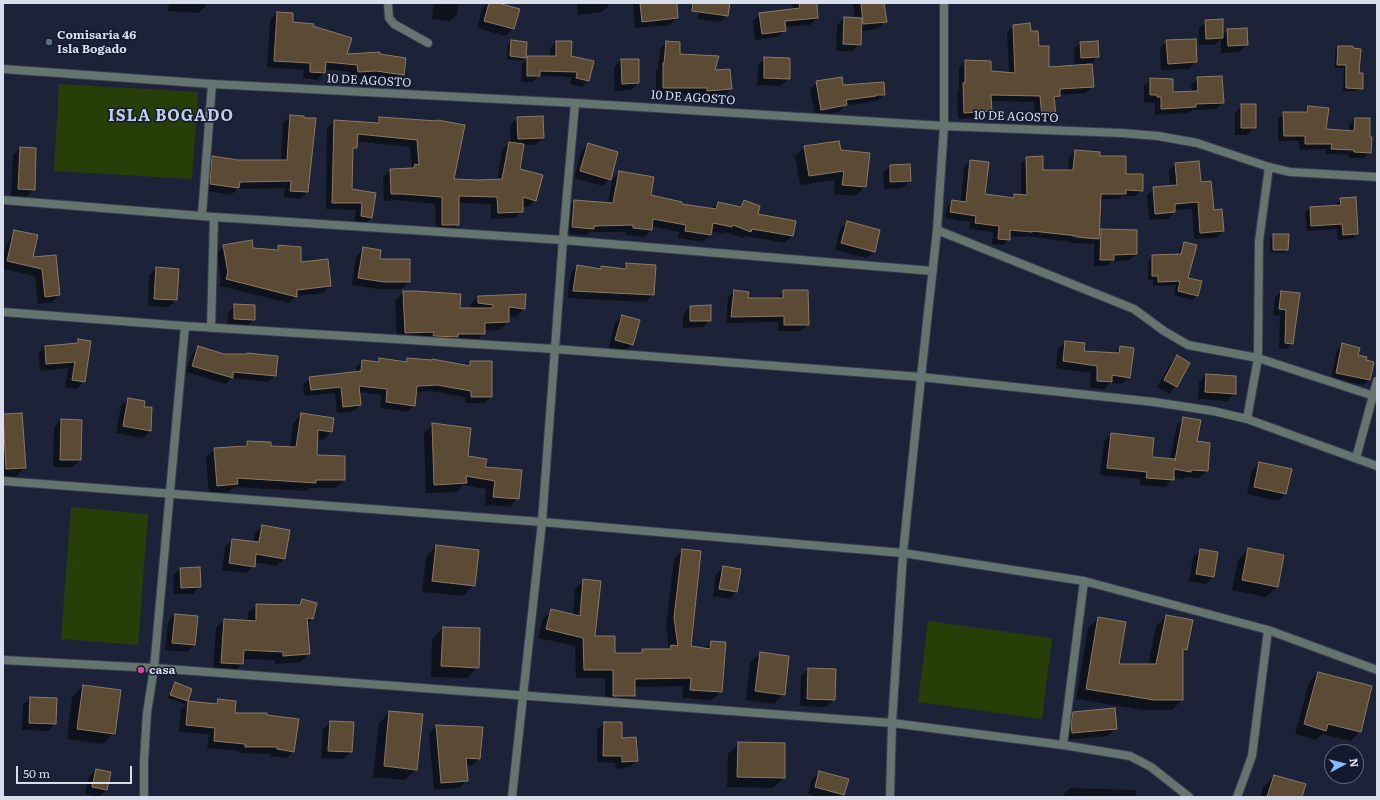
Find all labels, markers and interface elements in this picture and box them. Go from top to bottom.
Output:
place label: Comisaría 46 Isla Bogado [57,28,136,56]
marker: Comisaría 46 Isla Bogado [44,37,54,47]
street label: 10 DE AGOSTO [326,72,412,90]
street label: 10 DE AGOSTO [650,88,736,108]
district label: ISLA BOGADO [108,106,234,126]
street label: 10 DE AGOSTO [973,108,1059,126]
place label: casa [149,663,175,677]
marker: casa [136,665,146,675]
north arrow [1324,744,1364,784]
text: N [1346,757,1363,768]
scale bar [18,758,134,784]
text: 50 m [23,764,50,782]

